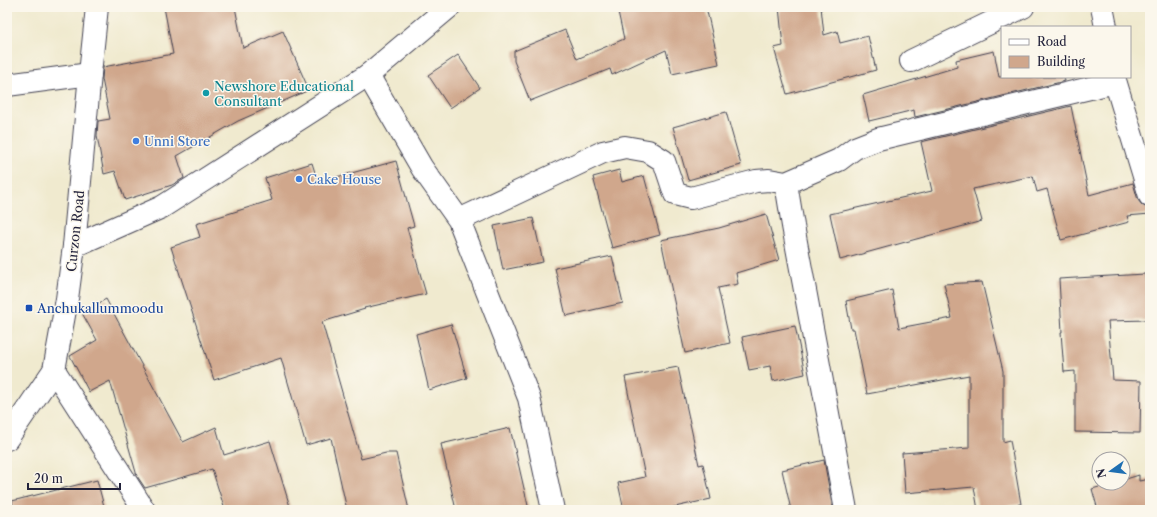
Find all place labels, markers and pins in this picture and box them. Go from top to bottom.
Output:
place label: Newshore Educational Consultant [214,78,354,109]
marker: Newshore Educational Consultant [201,88,211,98]
place label: Unni Store [144,133,210,149]
marker: Unni Store [131,136,141,146]
place label: Cake House [307,171,381,187]
marker: Cake House [294,174,304,184]
place label: Anchukallummoodu [36,300,164,316]
marker: Anchukallummoodu [24,303,34,313]

